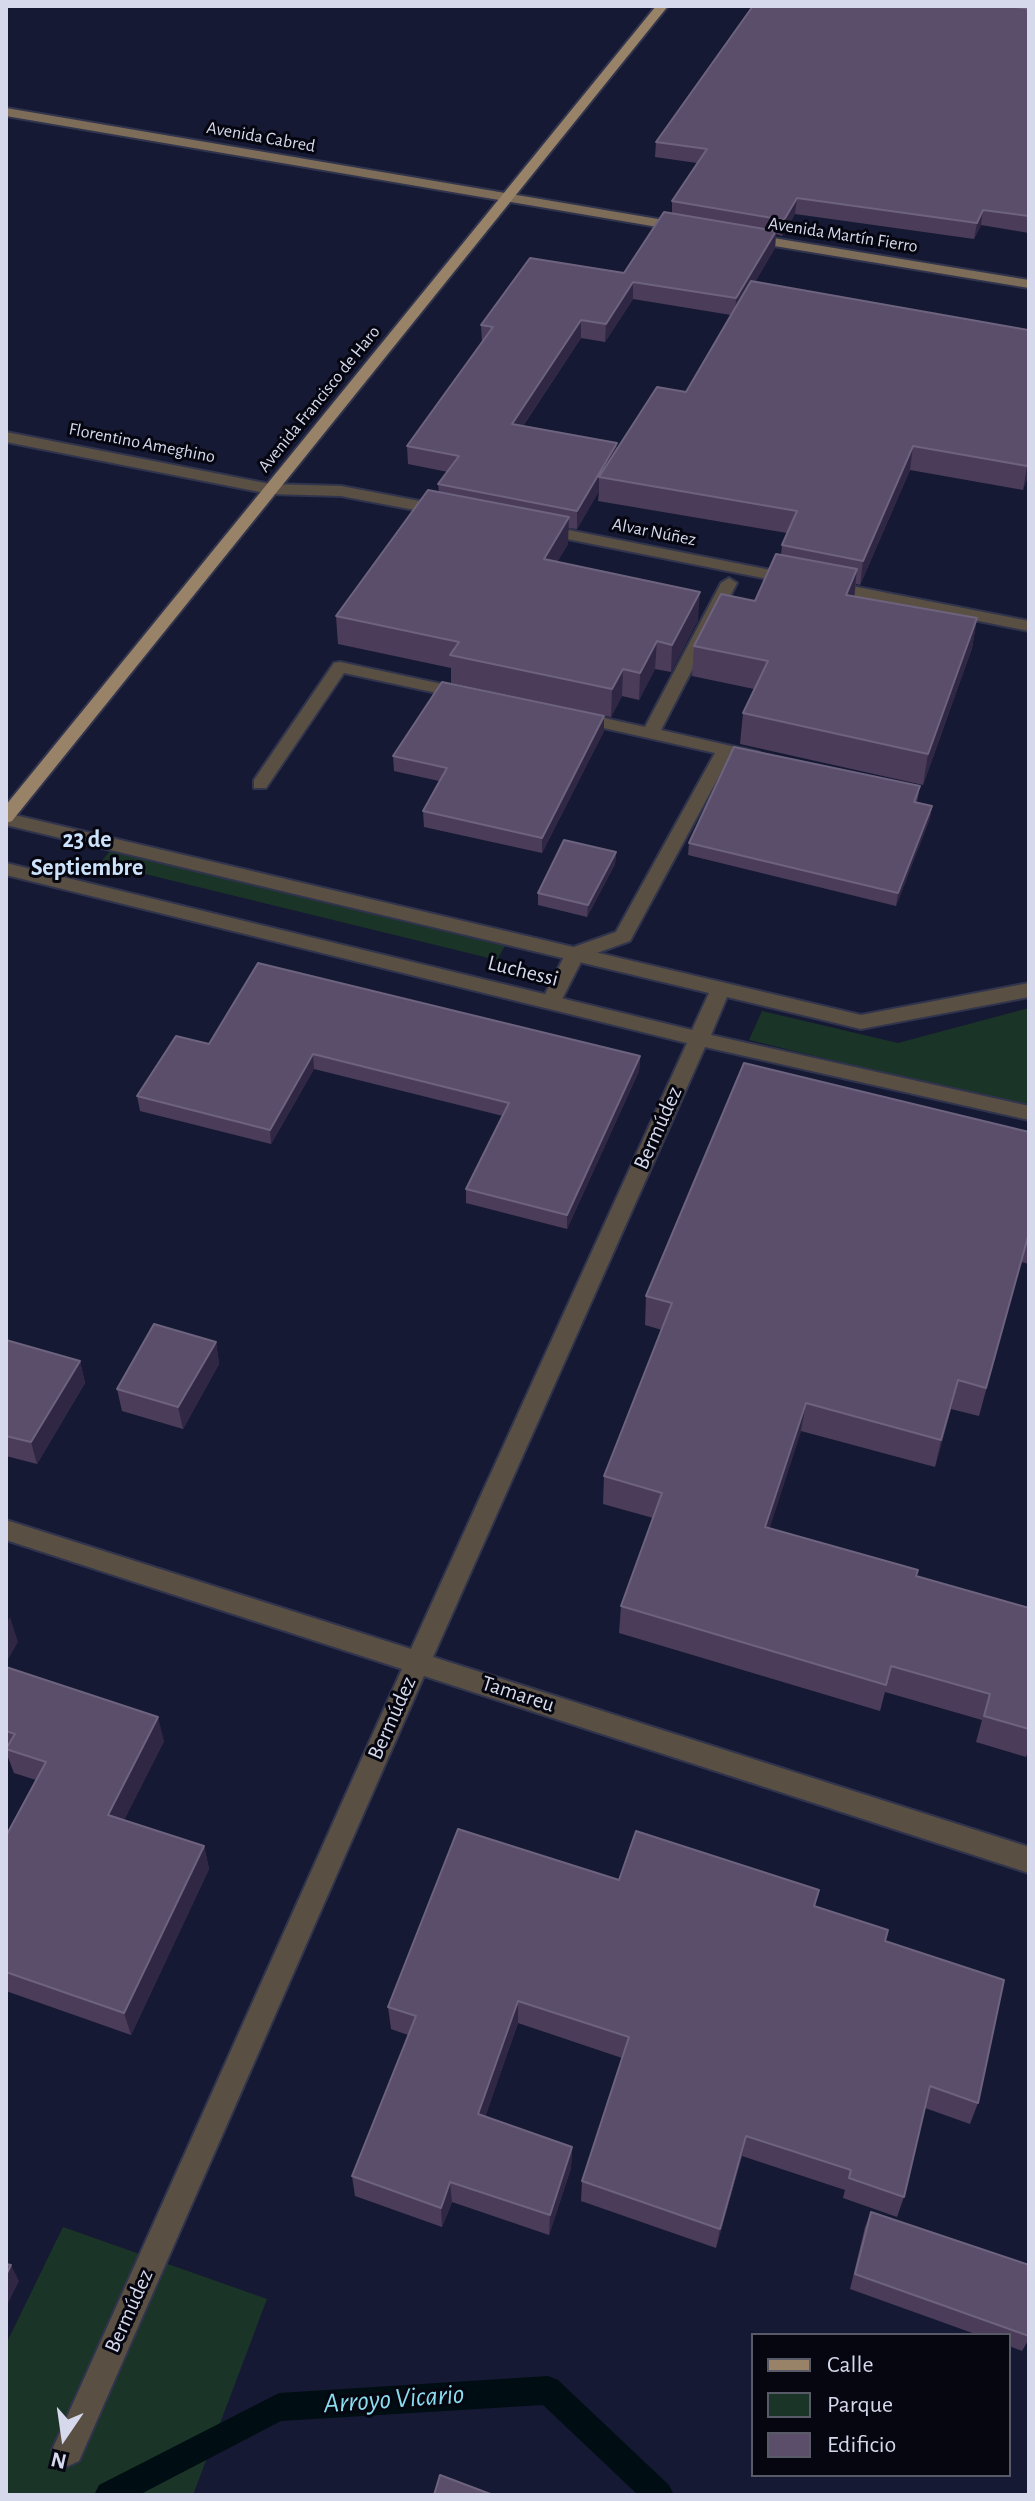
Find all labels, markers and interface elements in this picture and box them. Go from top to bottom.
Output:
street label: Avenida Cabred [205,117,317,157]
street label: Avenida Martín Fierro [767,213,919,257]
street label: Avenida Francisco de Haro [253,321,385,477]
street label: Florentino Ameghino [67,418,217,468]
street label: Alvar Núñez [610,513,698,551]
district label: 23 de Septiembre [31,826,143,882]
street label: Luchessi [485,949,561,993]
street label: Bermúdez [628,1082,688,1174]
street label: Tamareu [478,1670,558,1718]
street label: Bermúdez [362,1672,422,1764]
street label: Bermúdez [99,2265,159,2357]
legend [751,2333,1011,2477]
text: Calle [827,2353,874,2377]
water label: Arroyo Vicario [323,2377,465,2421]
text: Parque [827,2393,893,2417]
north arrow [24,2397,104,2477]
text: Edificio [827,2433,896,2457]
text: N [49,2448,69,2473]

